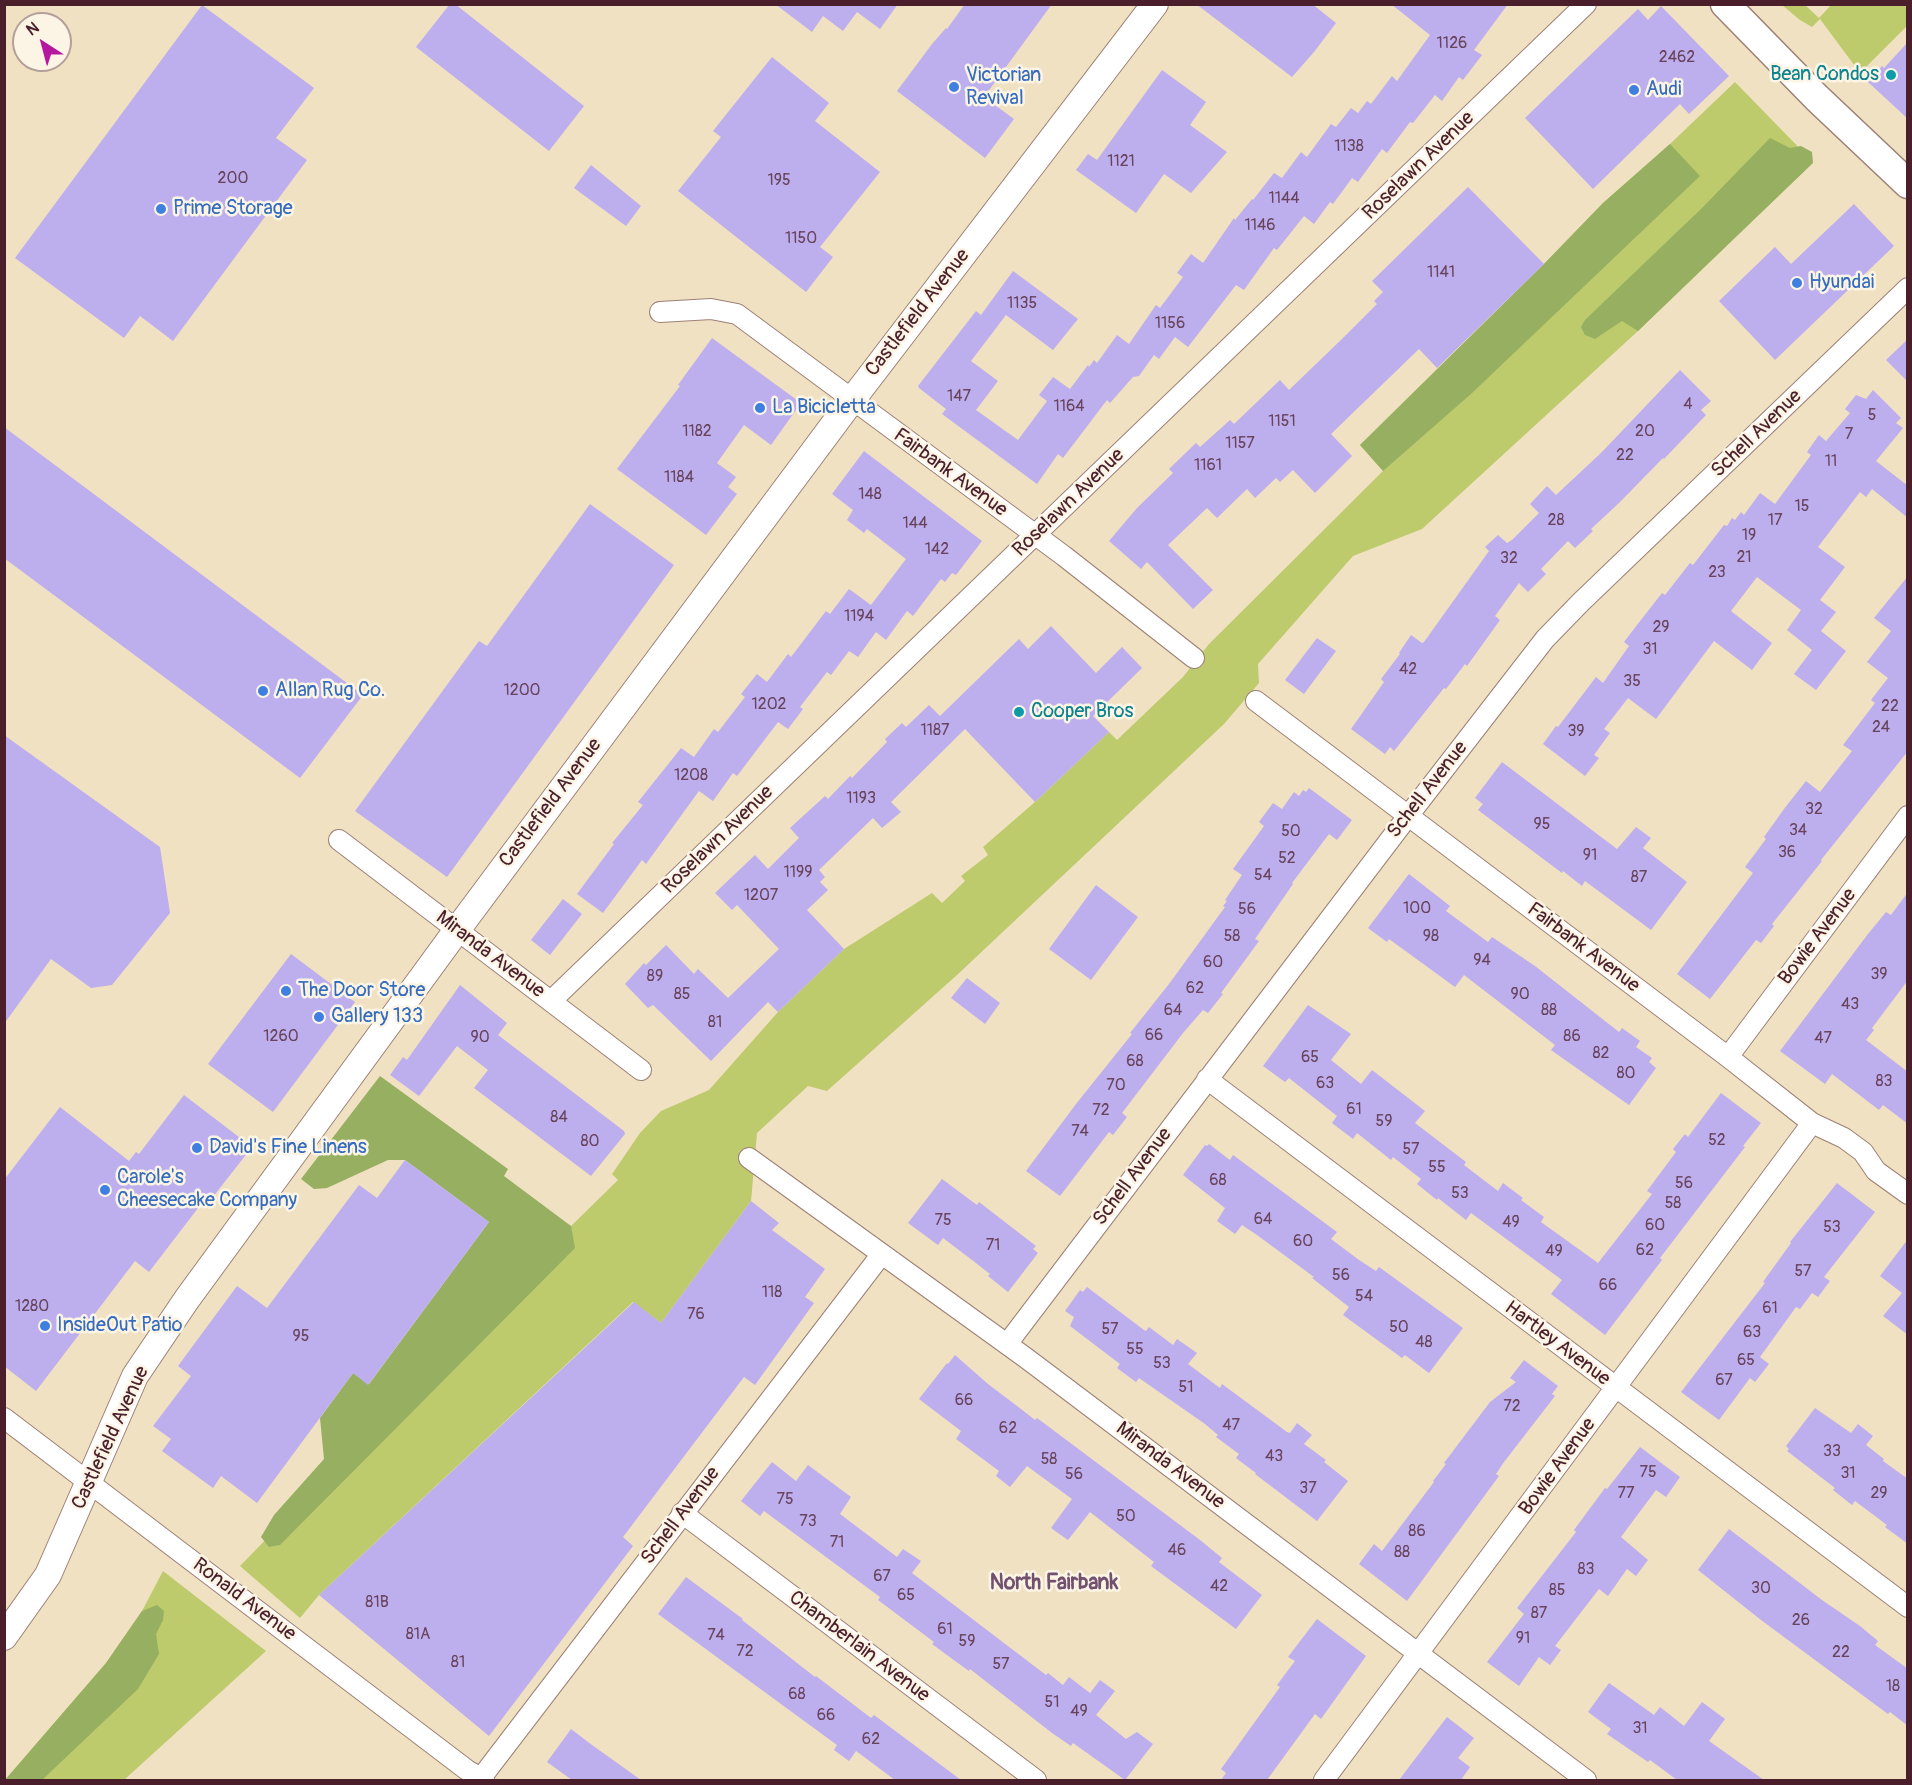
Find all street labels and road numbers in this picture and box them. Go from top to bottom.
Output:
street label: Roselawn Avenue [1358,107,1480,225]
street label: Castlefield Avenue [861,244,975,382]
street label: Schell Avenue [1707,385,1807,483]
street label: Fairbank Avenue [888,424,1012,522]
street label: Roselawn Avenue [1008,444,1130,562]
street label: Castlefield Avenue [495,734,607,872]
street label: Schell Avenue [1383,737,1473,843]
street label: Roselawn Avenue [657,781,779,899]
street label: Bowie Avenue [1774,884,1862,990]
street label: Fairbank Avenue [1522,898,1644,998]
street label: Miranda Avenue [431,906,549,1004]
street label: Schell Avenue [1088,1123,1178,1231]
street label: Hartley Avenue [1499,1296,1615,1392]
street label: Castlefield Avenue [67,1363,155,1513]
street label: Bowie Avenue [1515,1414,1601,1520]
street label: Miranda Avenue [1111,1417,1229,1515]
street label: Schell Avenue [636,1462,726,1570]
street label: Ronald Avenue [188,1553,300,1647]
street label: Chamberlain Avenue [784,1586,934,1708]

